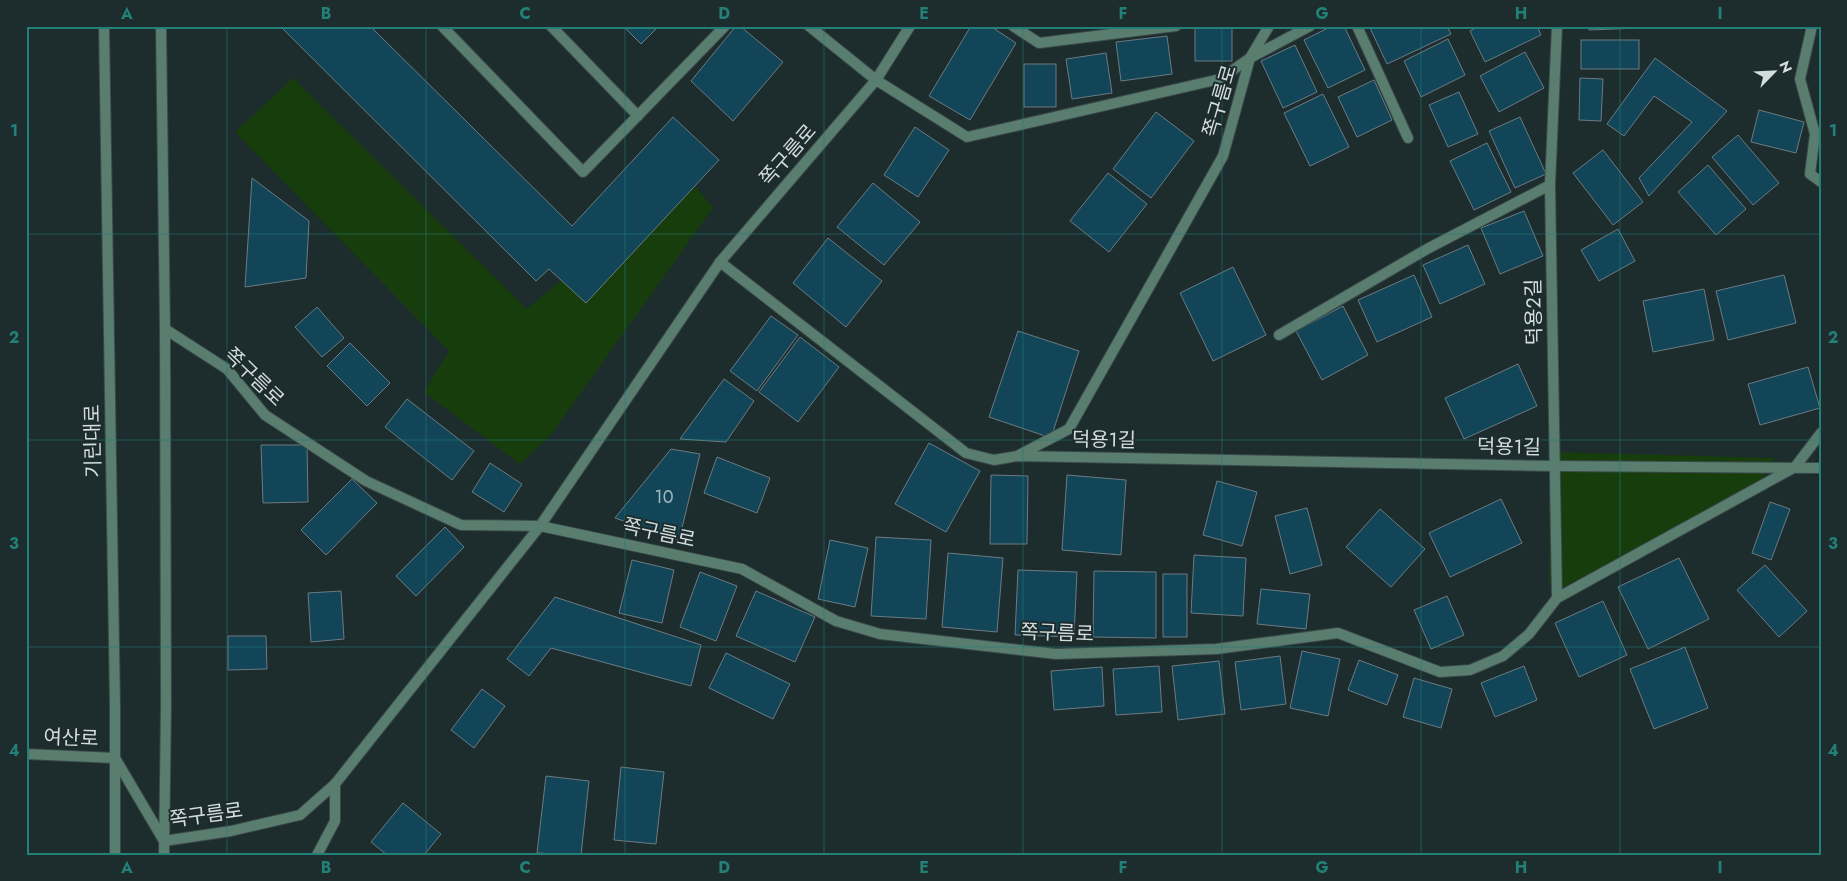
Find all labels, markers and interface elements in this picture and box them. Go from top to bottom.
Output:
text: A [120,2,133,25]
text: B [321,2,331,25]
text: C [519,2,531,25]
text: D [718,2,730,25]
text: E [919,2,929,25]
text: F [1119,2,1127,25]
text: G [1315,2,1329,25]
text: H [1515,2,1527,25]
text: I [1717,2,1723,25]
north arrow [1750,48,1800,98]
text: N [1774,58,1797,76]
street label: 쪽구름로 [1196,62,1244,140]
street label: 쪽구름로 [753,118,823,192]
text: 1 [10,119,18,142]
text: 1 [1829,119,1837,142]
street label: 덕용2길 [1519,278,1549,346]
text: 2 [9,326,19,349]
text: 2 [1828,326,1838,349]
street label: 쪽구름로 [217,341,291,413]
street label: 기린대로 [78,404,108,478]
street label: 덕용1길 [1072,425,1136,455]
street label: 덕용1길 [1477,432,1541,462]
house number: 10 [655,484,674,510]
street label: 쪽구름로 [620,511,698,555]
text: 3 [9,532,19,555]
text: 3 [1828,532,1838,555]
street label: 쪽구름로 [1020,617,1094,649]
street label: 여산로 [43,723,99,753]
text: 4 [8,739,20,762]
text: 4 [1827,739,1839,762]
street label: 쪽구름로 [168,796,244,834]
text: A [120,856,133,879]
text: B [321,856,331,879]
text: C [519,856,531,879]
text: D [718,856,730,879]
text: E [919,856,929,879]
text: F [1119,856,1127,879]
text: G [1315,856,1329,879]
text: H [1515,856,1527,879]
text: I [1717,856,1723,879]

